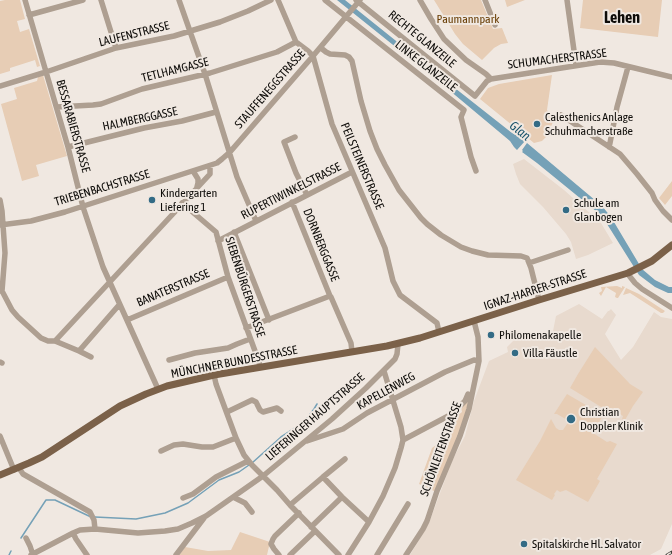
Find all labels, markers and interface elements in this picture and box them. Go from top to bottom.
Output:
street label: RECHTE GLANZEILE [385,7,459,71]
district label: Lehen [604,8,640,28]
park label: Paumannpark [437,12,499,26]
street label: LAUFENSTRASSE [97,18,171,50]
street label: LINKE GLANZEILE [392,37,460,95]
street label: SCHUMACHERSTRASSE [507,46,607,72]
street label: STAUFFENEGGSTRASSE [232,47,308,131]
street label: TETLHAMGASSE [140,55,210,85]
street label: BESSARABIERSTRASSE [53,78,93,174]
street label: HALMBERGGASSE [101,104,179,134]
place label: Calesthenics Anlage Schuhmacherstraße [545,110,633,138]
water label: Glan [506,118,534,144]
marker: Calesthenics Anlage Schuhmacherstraße [532,119,542,129]
street label: PEILSTEINERSTRASSE [337,120,387,212]
street label: RUPERTIWINKELSTRASSE [239,160,343,222]
street label: TRIEBENBACHSTRASSE [53,167,151,209]
place label: Kindergarten Liefering 1 [160,186,217,214]
marker: Kindergarten Liefering 1 [147,195,157,205]
place label: Schule am Glanbogen [574,196,622,224]
marker: Schule am Glanbogen [561,205,571,215]
street label: DORNBERGGASSE [300,206,342,284]
street label: SIEBENBÜRGERSTRASSE [222,235,268,339]
street label: BANATERSTRASSE [134,266,212,310]
street label: IGNAZ-HARRER-STRASSE [482,267,588,313]
place label: Philomenakapelle [499,328,581,342]
marker: Philomenakapelle [486,330,496,340]
street label: MÜNCHNER BUNDESSTRASSE [170,343,298,381]
place label: Villa Fäustle [523,346,577,360]
marker: Villa Fäustle [510,348,520,358]
street label: KAPELLENWEG [354,369,418,413]
street label: LIEFERINGER HAUPTSTRASSE [263,370,367,464]
street label: SCHÖNLEITENSTRASSE [417,400,465,498]
place label: Christian Doppler Klinik [580,405,643,433]
marker: Christian Doppler Klinik [565,413,577,425]
place label: Spitalskirche Hl. Salvator [532,537,641,551]
marker: Spitalskirche Hl. Salvator [519,539,529,549]

